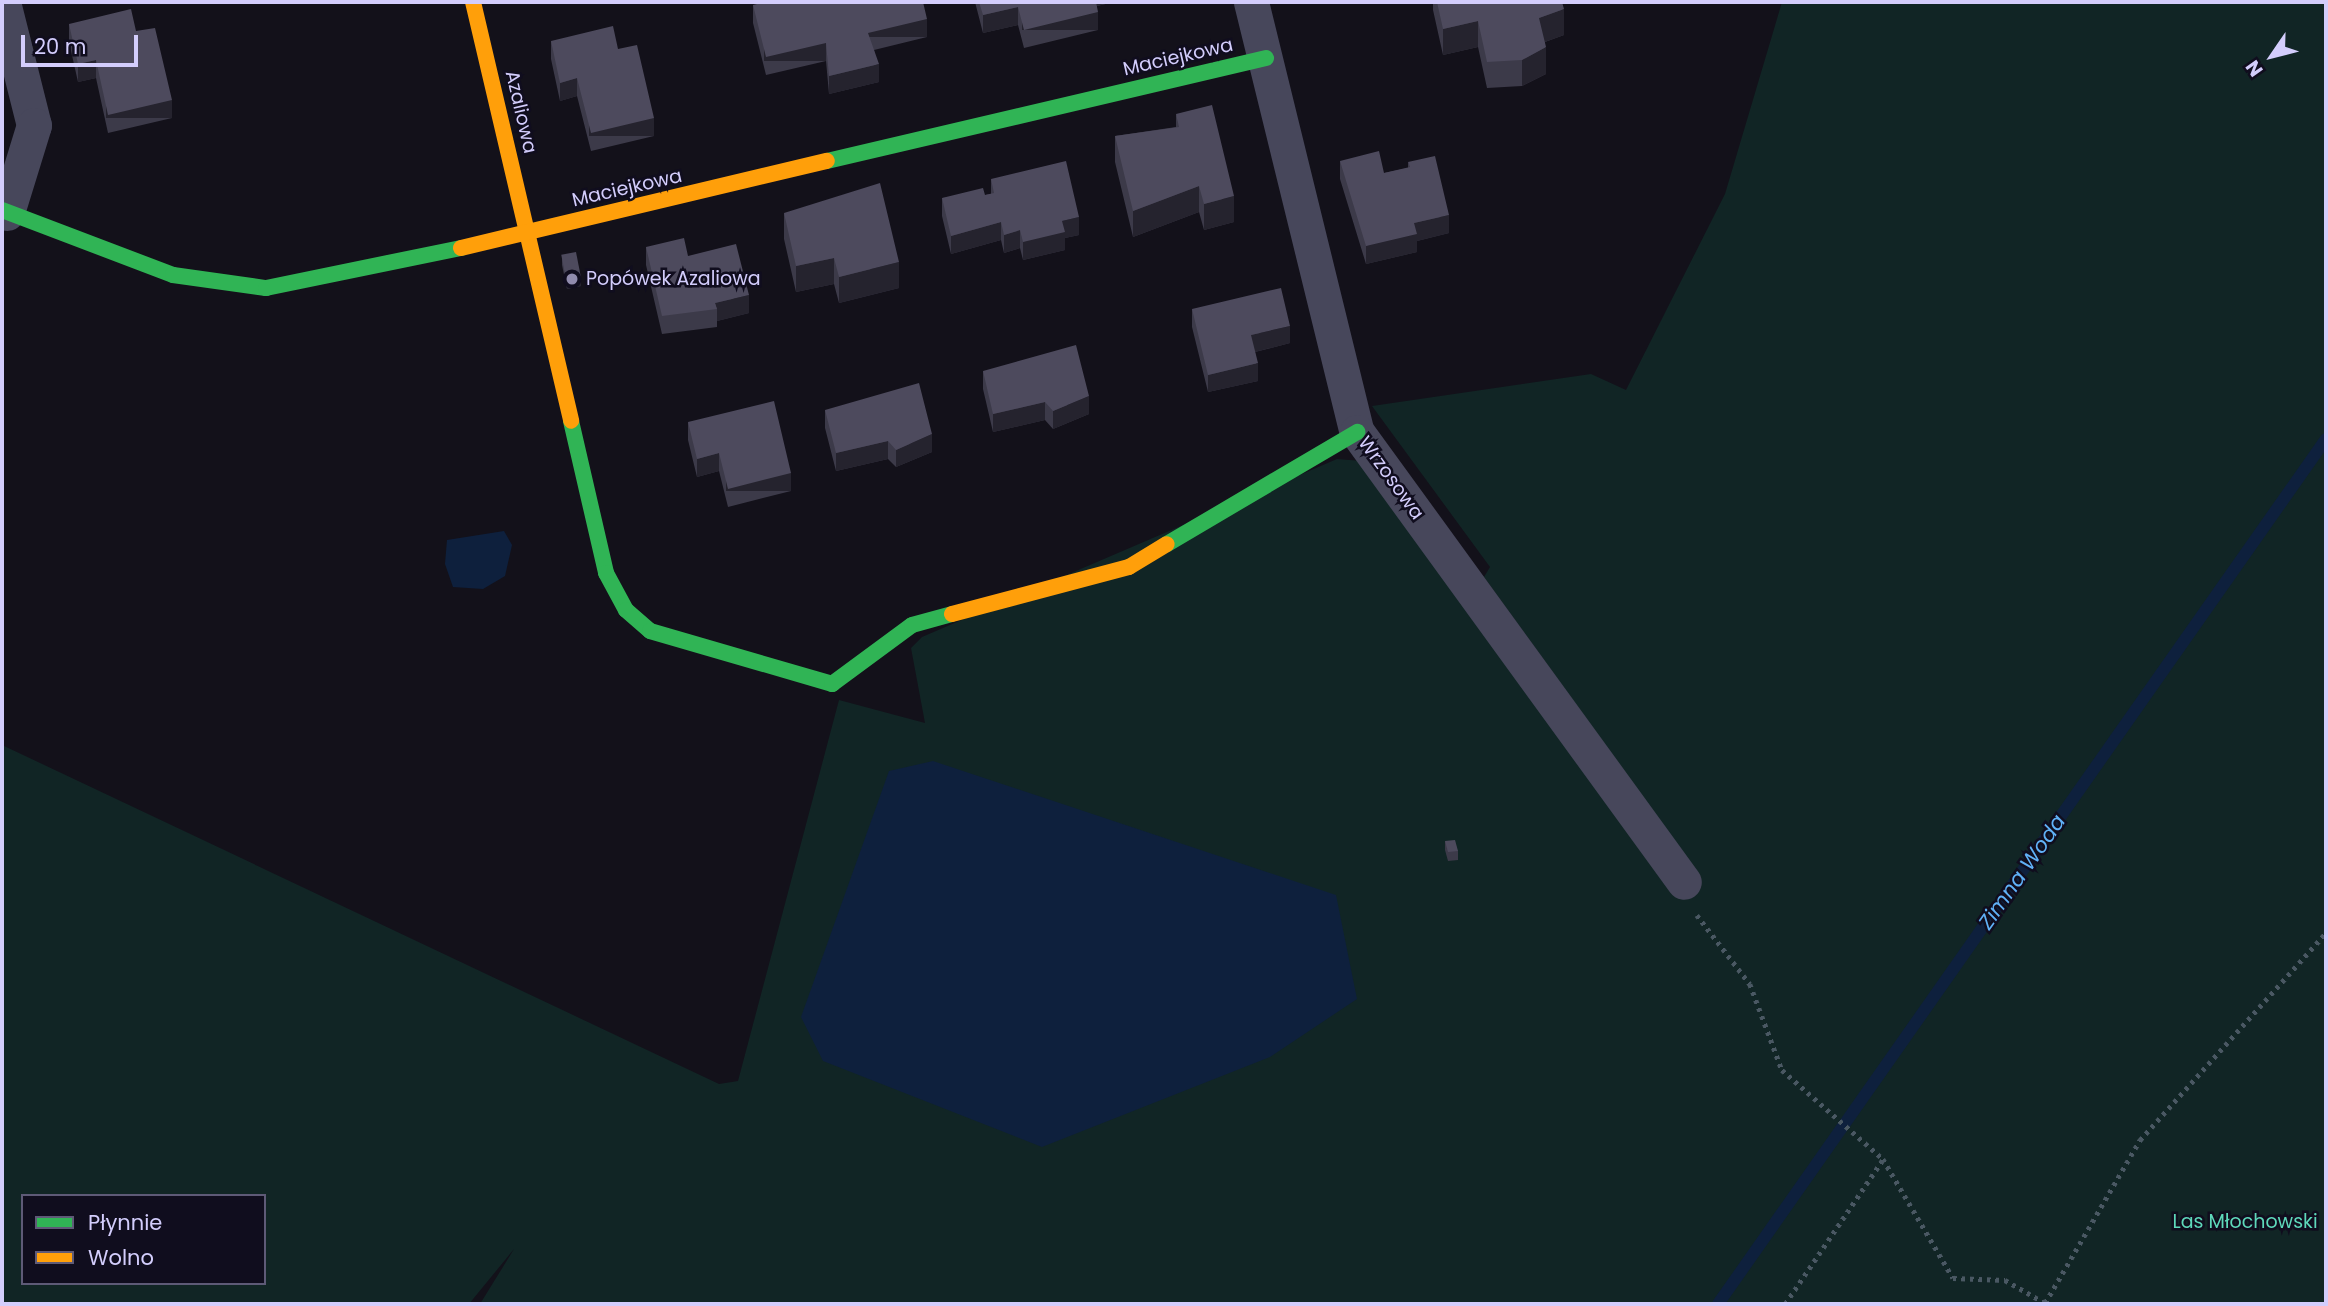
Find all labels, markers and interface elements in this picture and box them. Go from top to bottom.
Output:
scale bar [24,21,142,65]
north arrow [2237,21,2307,91]
text: 20 m [34,32,87,61]
street label: Maciejkowa [1121,33,1235,81]
text: N [2239,55,2270,82]
street label: Azaliowa [500,68,542,156]
street label: Maciejkowa [570,164,684,212]
place label: Popówek Azaliowa [586,268,761,290]
marker: Popówek Azaliowa [564,271,580,287]
street label: Wrzosowa [1353,432,1429,524]
water label: Zimna Woda [1973,810,2071,934]
legend [21,1194,266,1285]
text: Płynnie [88,1208,162,1237]
park label: Las Młochowski [2172,1211,2318,1233]
text: Wolno [88,1243,154,1272]

